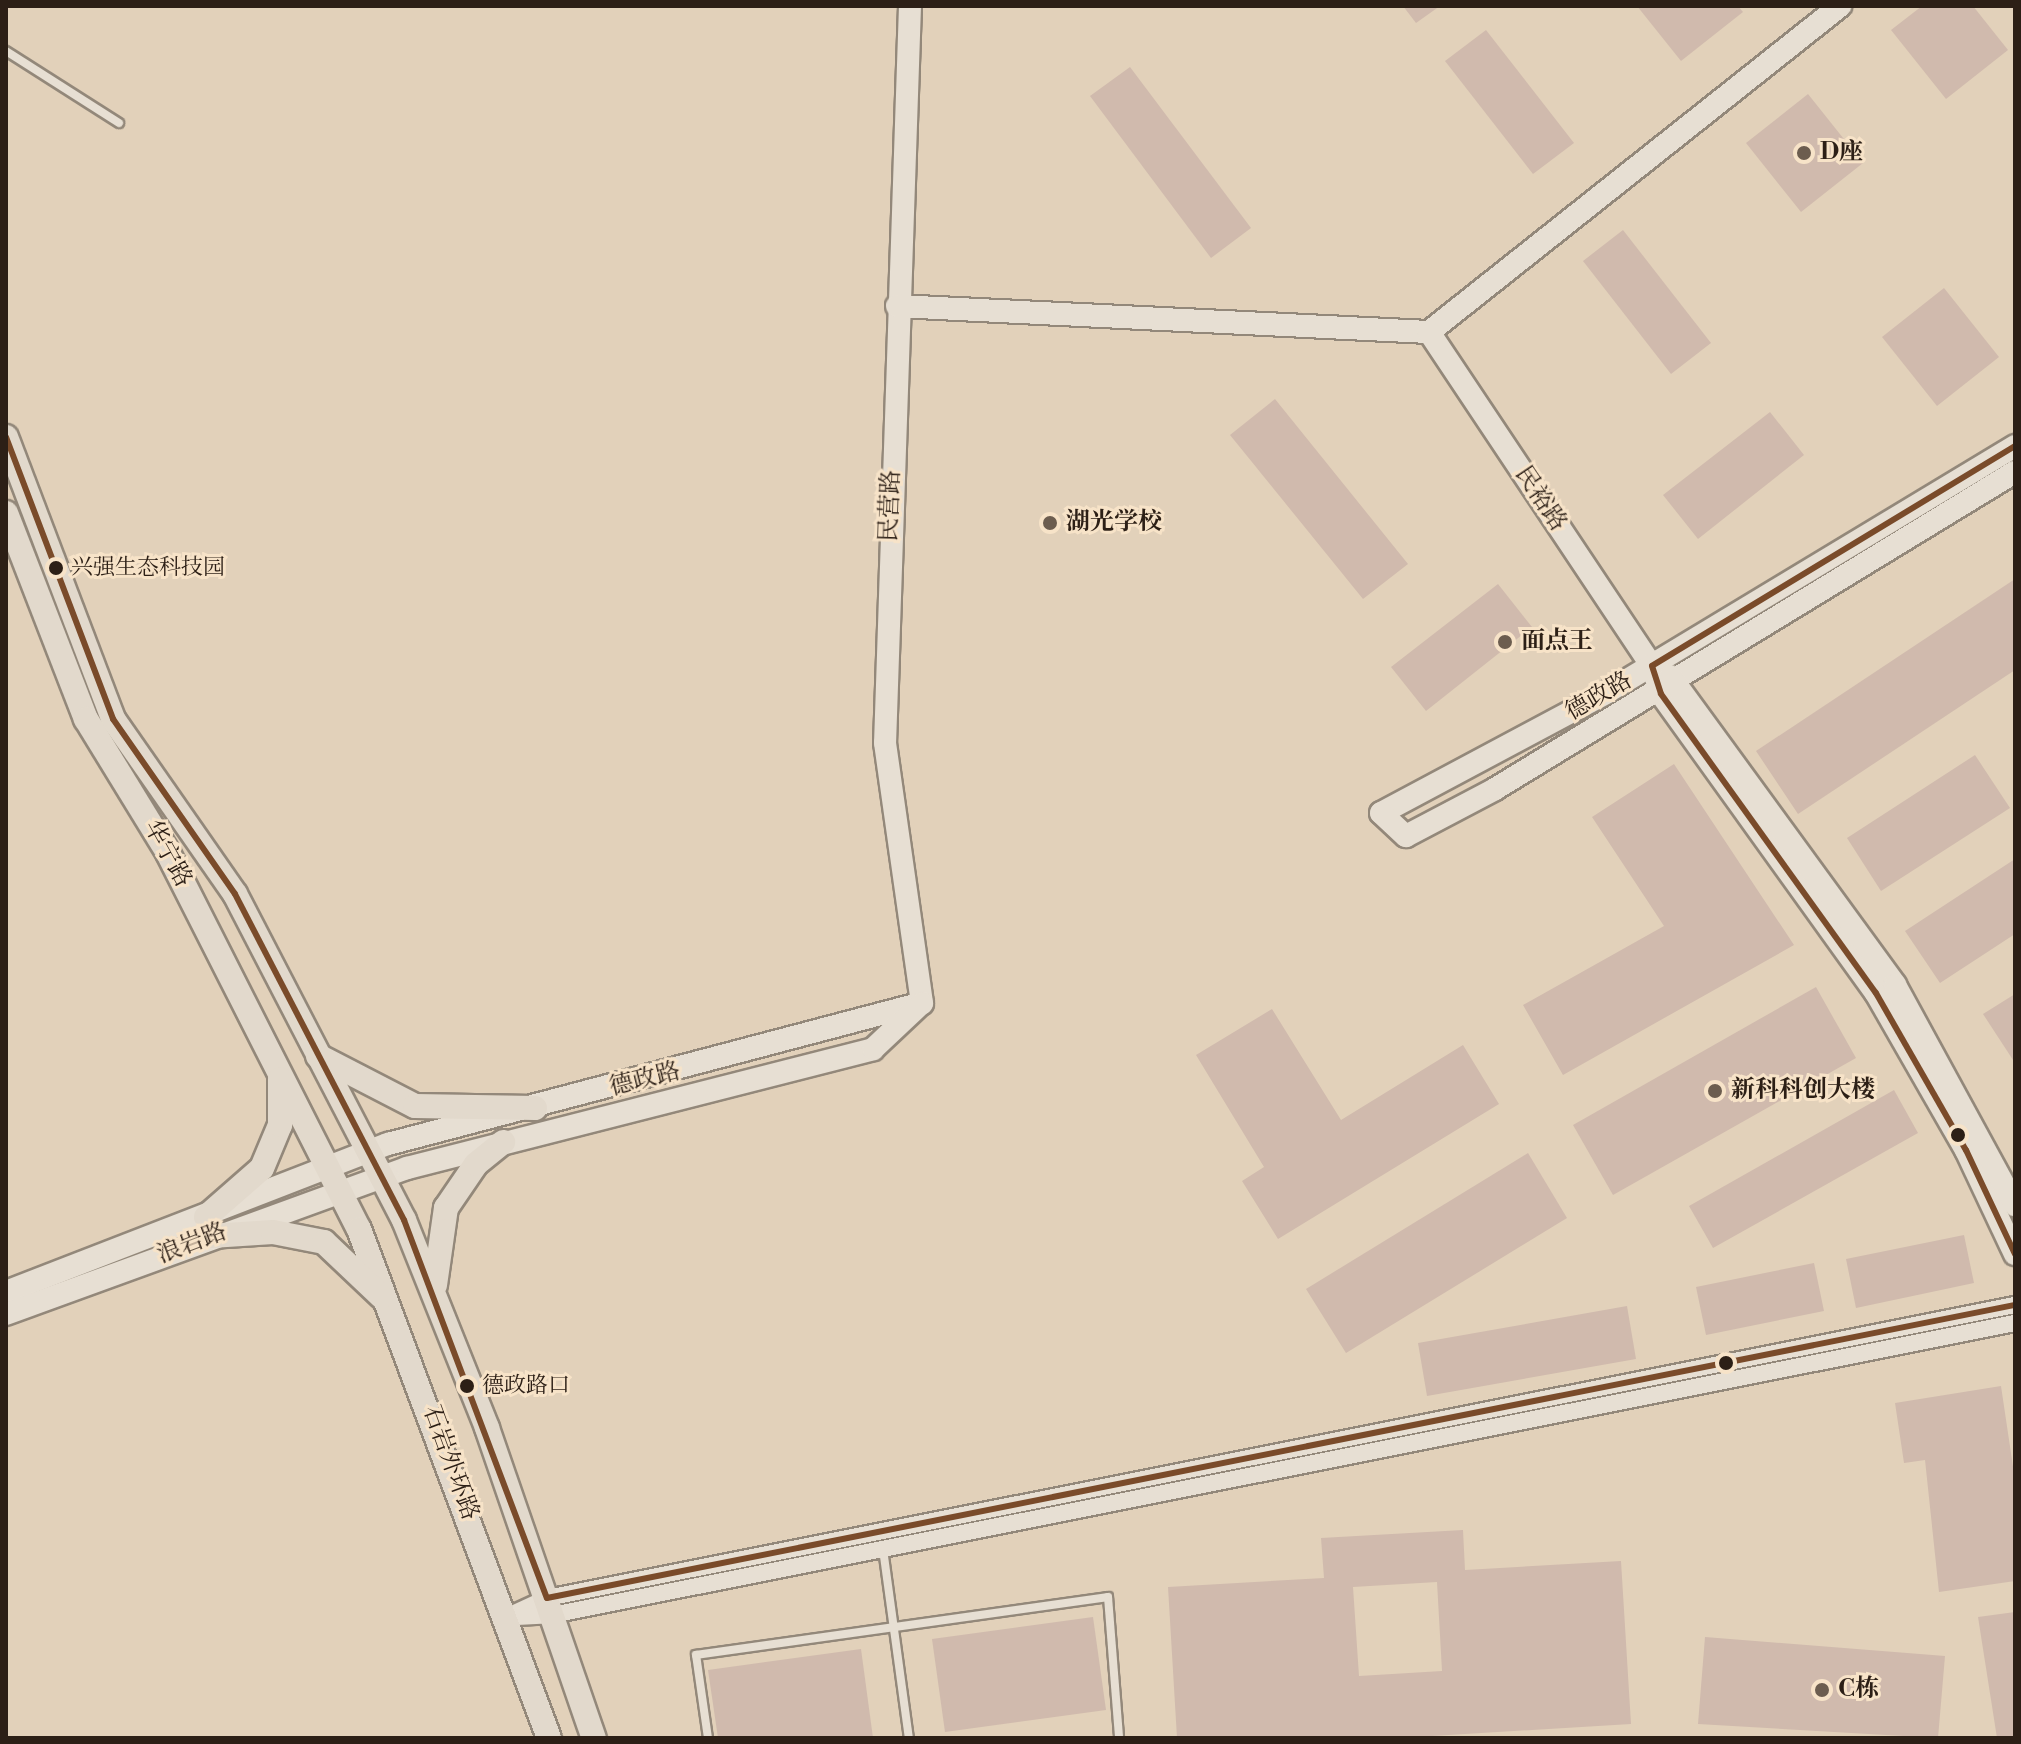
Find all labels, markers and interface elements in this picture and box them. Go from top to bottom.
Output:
place label: D座 [1820,139,1863,167]
marker: D座 [1795,144,1813,162]
street label: 民裕路 [1508,461,1572,537]
street label: 民营路 [875,470,907,542]
place label: 湖光学校 [1066,509,1162,537]
marker: 湖光学校 [1041,514,1059,532]
place label: 兴强生态科技园 [71,555,225,581]
marker: 兴强生态科技园 [48,560,64,576]
place label: 面点王 [1521,628,1593,656]
marker: 面点王 [1496,633,1514,651]
street label: 德政路 [1561,667,1637,727]
street label: 华宁路 [137,816,197,892]
street label: 德政路 [607,1057,683,1103]
place label: 新科科创大楼 [1731,1077,1875,1105]
marker: 新科科创大楼 [1706,1082,1724,1100]
unlabelled marker [1950,1127,1966,1143]
street label: 浪岩路 [153,1218,231,1270]
unlabelled marker [1718,1355,1734,1371]
place label: 德政路口 [482,1373,570,1399]
marker: 德政路口 [459,1378,475,1394]
street label: 石岩外环路 [416,1402,484,1524]
place label: C栋 [1838,1676,1879,1704]
marker: C栋 [1813,1681,1831,1699]

